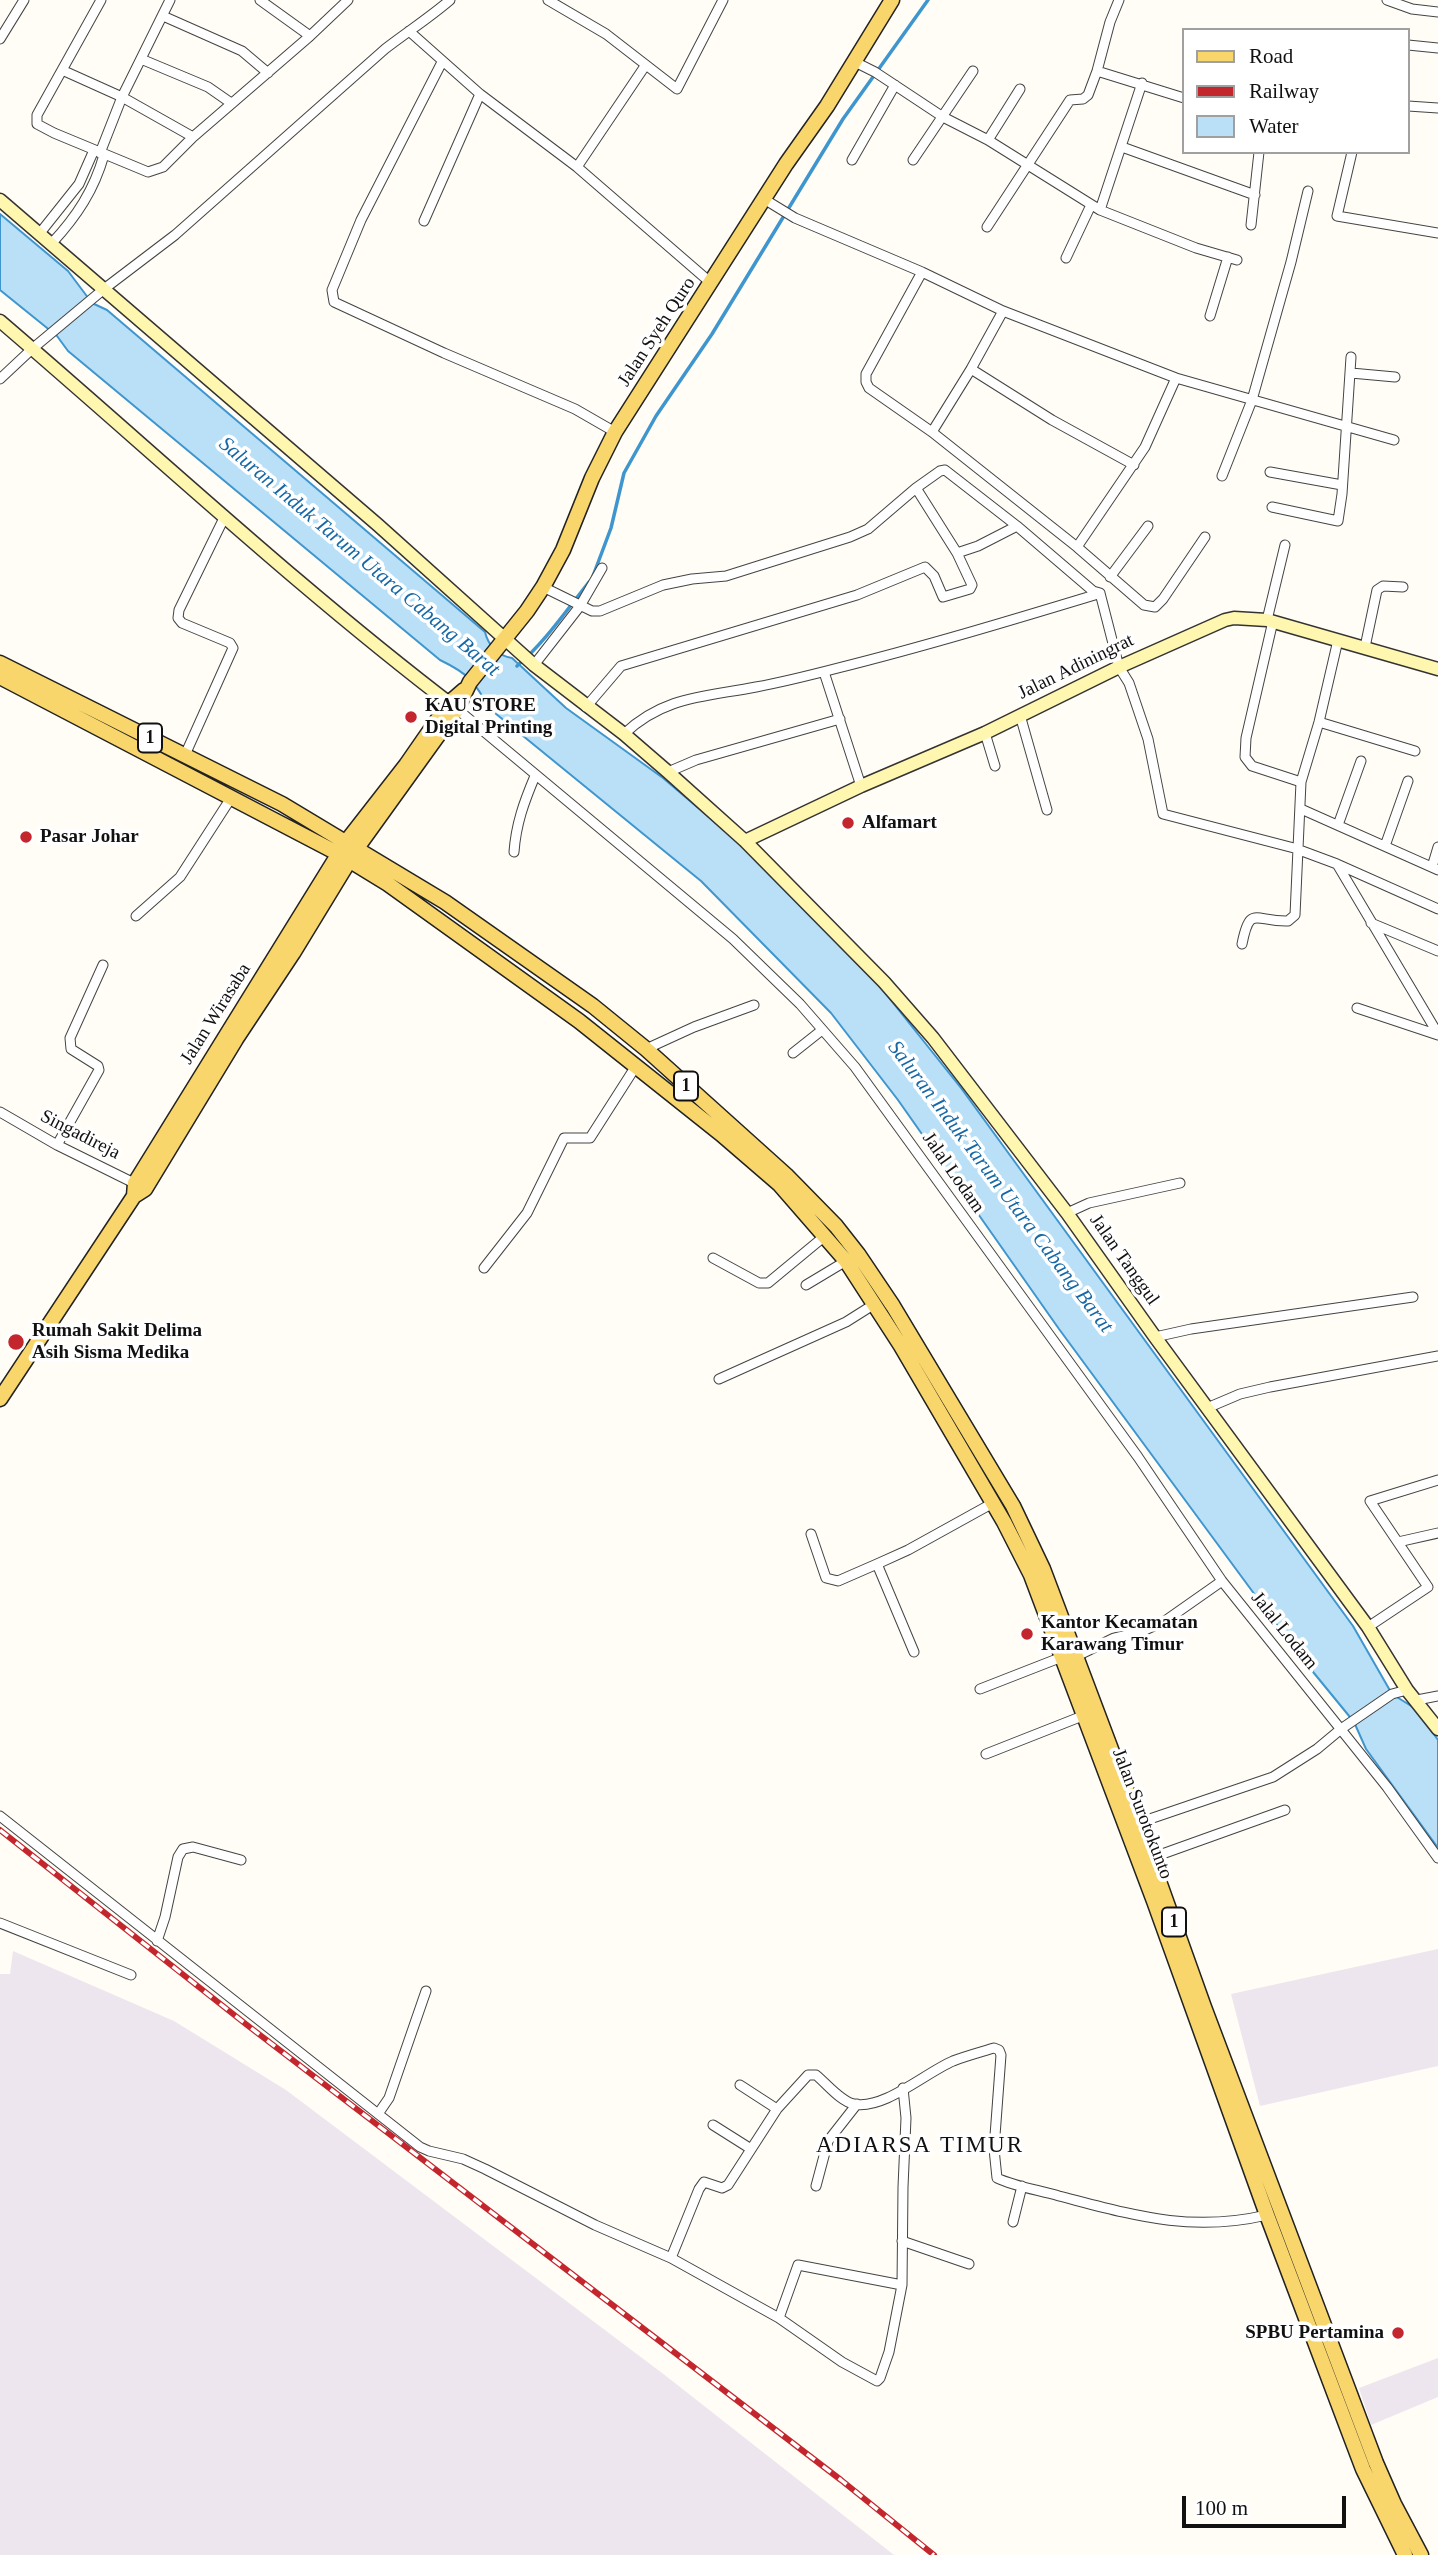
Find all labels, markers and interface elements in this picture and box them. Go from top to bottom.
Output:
legend [1182,28,1410,154]
text: Road [1249,44,1293,68]
text: Railway [1249,79,1319,103]
text: Water [1249,114,1299,138]
street label: Jalan Syeh Quro [613,273,701,391]
water label: Saluran Induk Tarum Utara Cabang Barat [213,432,505,682]
street label: Jalan Adiningrat [1014,629,1138,705]
place label: KAU STORE Digital Printing [425,695,552,739]
marker: KAU STORE Digital Printing [403,709,419,725]
road number: 1 [138,724,162,752]
place label: Alfamart [862,812,937,834]
marker: Alfamart [840,815,856,831]
place label: Pasar Johar [40,826,139,848]
marker: Pasar Johar [18,829,34,845]
street label: Jalan Wirasaba [176,959,256,1069]
water label: Saluran Induk Tarum Utara Cabang Barat [882,1036,1118,1338]
road number: 1 [674,1072,698,1100]
street label: Singadireja [36,1105,124,1165]
street label: Jalal Lodam [917,1128,989,1218]
street label: Jalan Tanggul [1084,1210,1164,1310]
place label: Rumah Sakit Delima Asih Sisma Medika [32,1320,202,1364]
marker: Rumah Sakit Delima Asih Sisma Medika [6,1332,26,1352]
street label: Jalal Lodam [1246,1588,1322,1674]
place label: Kantor Kecamatan Karawang Timur [1041,1612,1198,1656]
marker: Kantor Kecamatan Karawang Timur [1019,1626,1035,1642]
street label: Jalan Surotokunto [1107,1746,1177,1882]
road number: 1 [1162,1908,1186,1936]
district label: ADIARSA TIMUR [818,2132,1022,2160]
place label: SPBU Pertamina [1245,2322,1384,2344]
marker: SPBU Pertamina [1390,2325,1406,2341]
scale bar [1186,2482,1350,2526]
text: 100 m [1195,2496,1248,2520]

